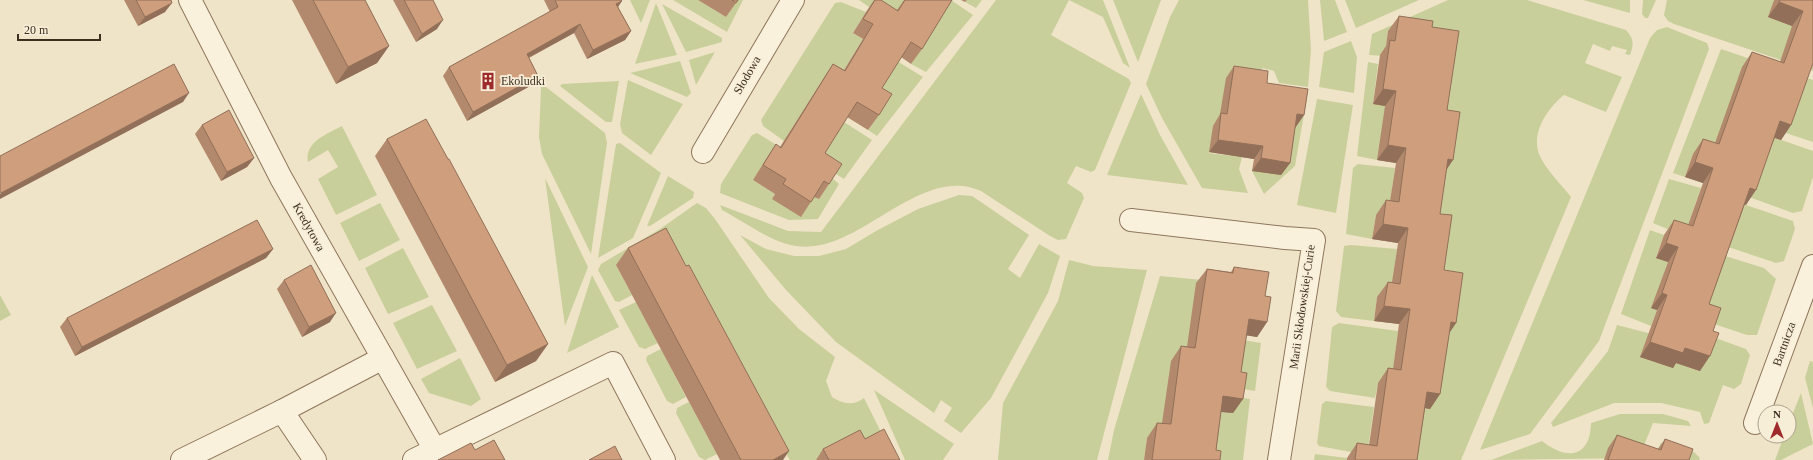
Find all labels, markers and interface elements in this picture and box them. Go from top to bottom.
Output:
scale bar [18,16,100,42]
text: 20 m [24,23,49,37]
street label: Słodowa [730,53,764,97]
building icon: Ekoludki [478,71,498,91]
place label: Ekoludki [501,74,546,88]
street label: Kredytowa [290,200,328,254]
street label: Marii Skłodowskiej-Curie [1286,244,1318,370]
street label: Bartnicza [1770,319,1799,368]
north arrow [1757,404,1797,444]
text: N [1773,408,1781,420]

